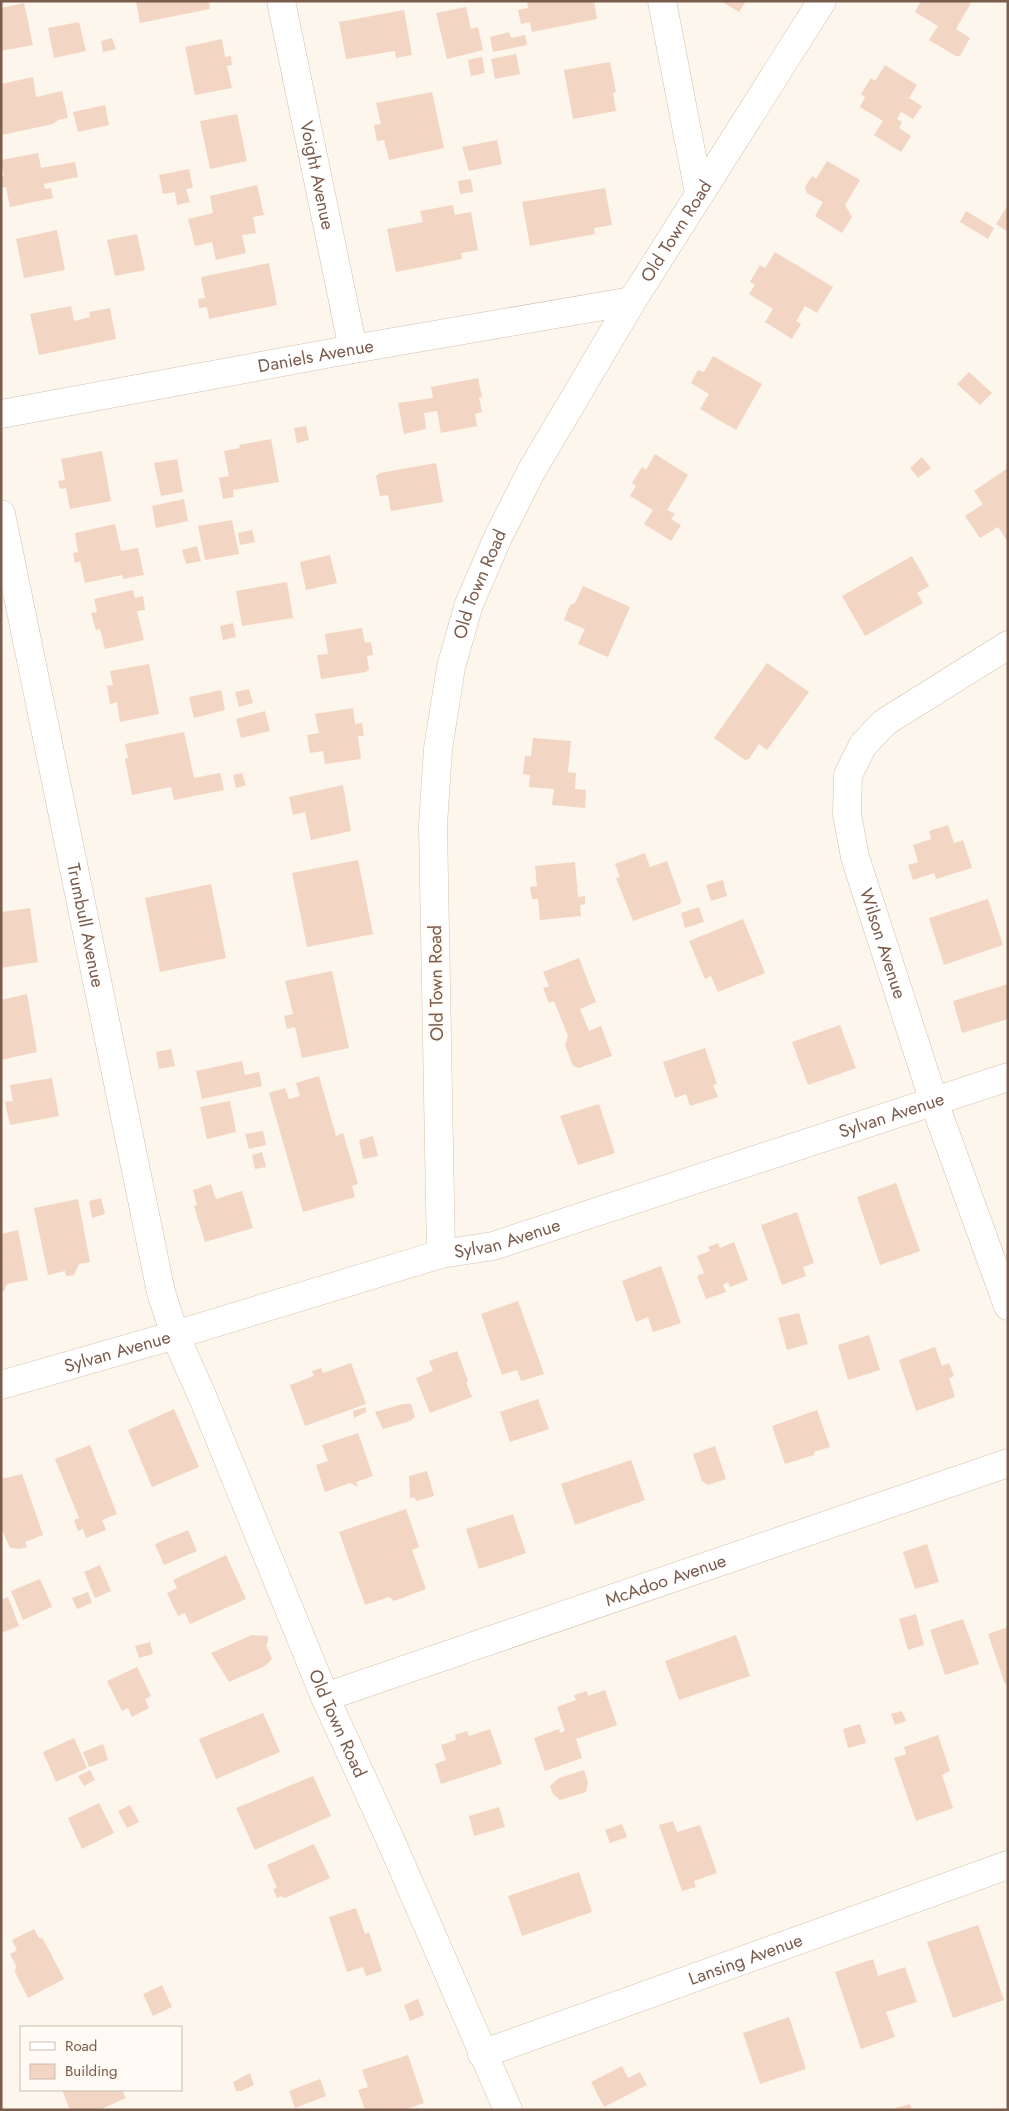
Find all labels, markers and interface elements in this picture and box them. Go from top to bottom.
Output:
street label: Voight Avenue [293,119,341,232]
street label: Old Town Road [634,175,718,287]
street label: Daniels Avenue [256,333,376,379]
street label: Old Town Road [447,525,513,642]
street label: Trumbull Avenue [60,861,111,990]
street label: Wilson Avenue [853,885,913,1002]
street label: Old Town Road [422,925,450,1041]
street label: Sylvan Avenue [835,1086,948,1145]
street label: Sylvan Avenue [452,1212,564,1265]
street label: Sylvan Avenue [61,1324,174,1379]
street label: McAdoo Avenue [602,1548,730,1613]
street label: Old Town Road [302,1665,373,1782]
street label: Lansing Avenue [685,1927,806,1992]
legend [20,2026,182,2091]
text: Road [65,2035,97,2057]
text: Building [65,2060,117,2082]

